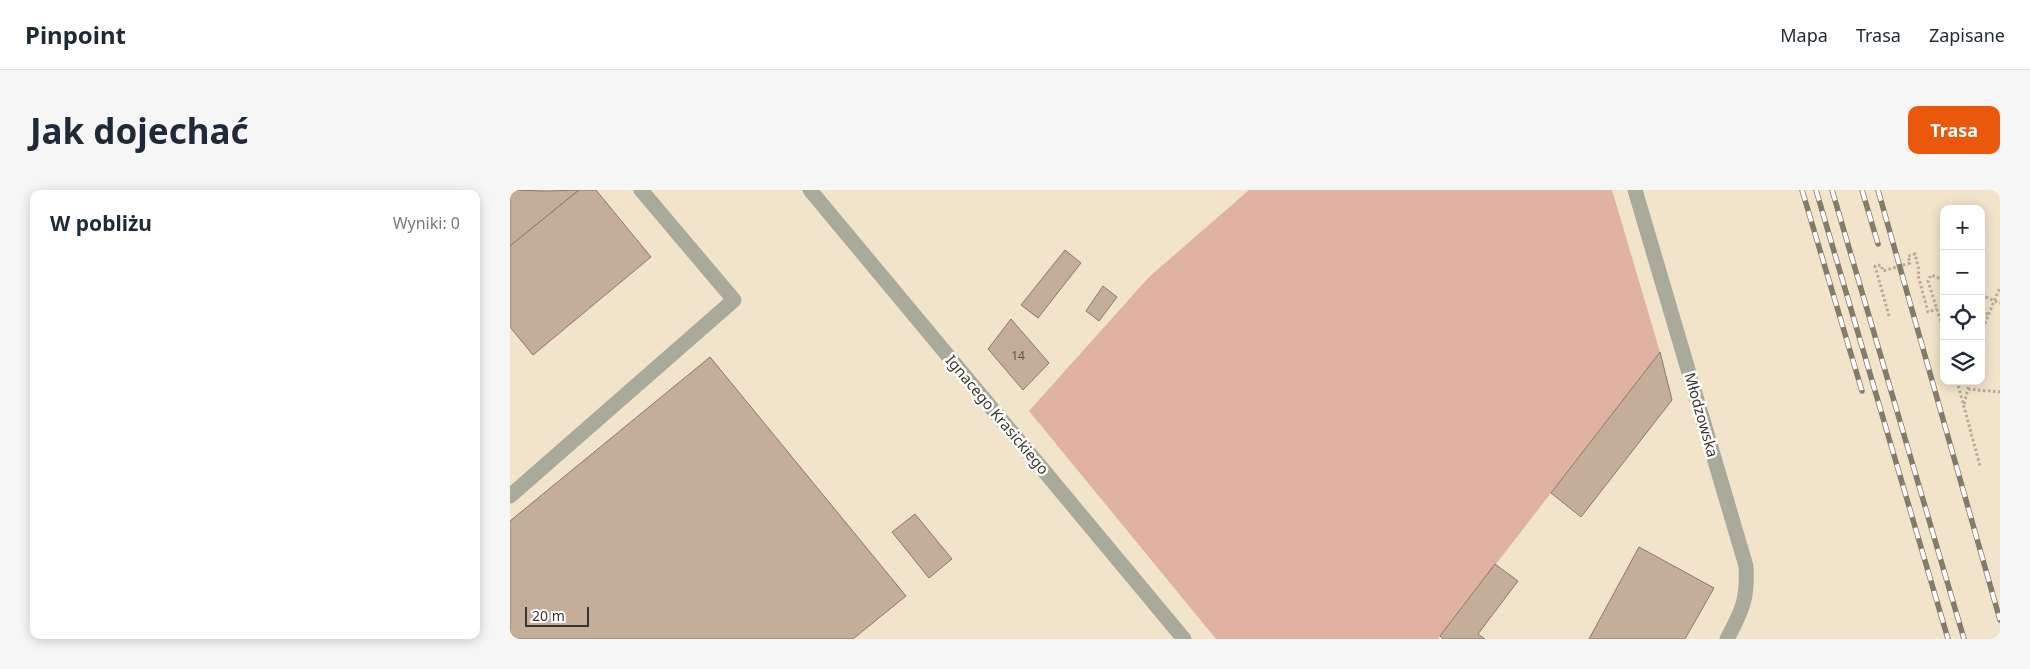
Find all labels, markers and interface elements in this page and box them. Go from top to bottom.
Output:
text: Pinpoint [25,18,126,51]
text: Mapa [1780,23,1828,47]
text: Trasa [1856,23,1901,47]
text: Zapisane [1929,23,2005,47]
button: Trasa [1908,106,2000,154]
text: Jak dojechać [30,107,249,154]
map controls [1940,205,1985,385]
button: + [1940,205,1985,250]
text: W pobliżu [50,209,152,237]
text: Wyniki: 0 [393,212,460,234]
button: − [1940,250,1985,295]
button: locate [1940,295,1985,340]
button: layers [1940,340,1985,385]
house number: 14 [1011,347,1025,364]
street label: Ignacego Krasickiego [942,350,1054,478]
street label: Młodzowska [1680,370,1724,459]
scale bar [525,604,589,627]
text: 20 m [532,606,565,625]

